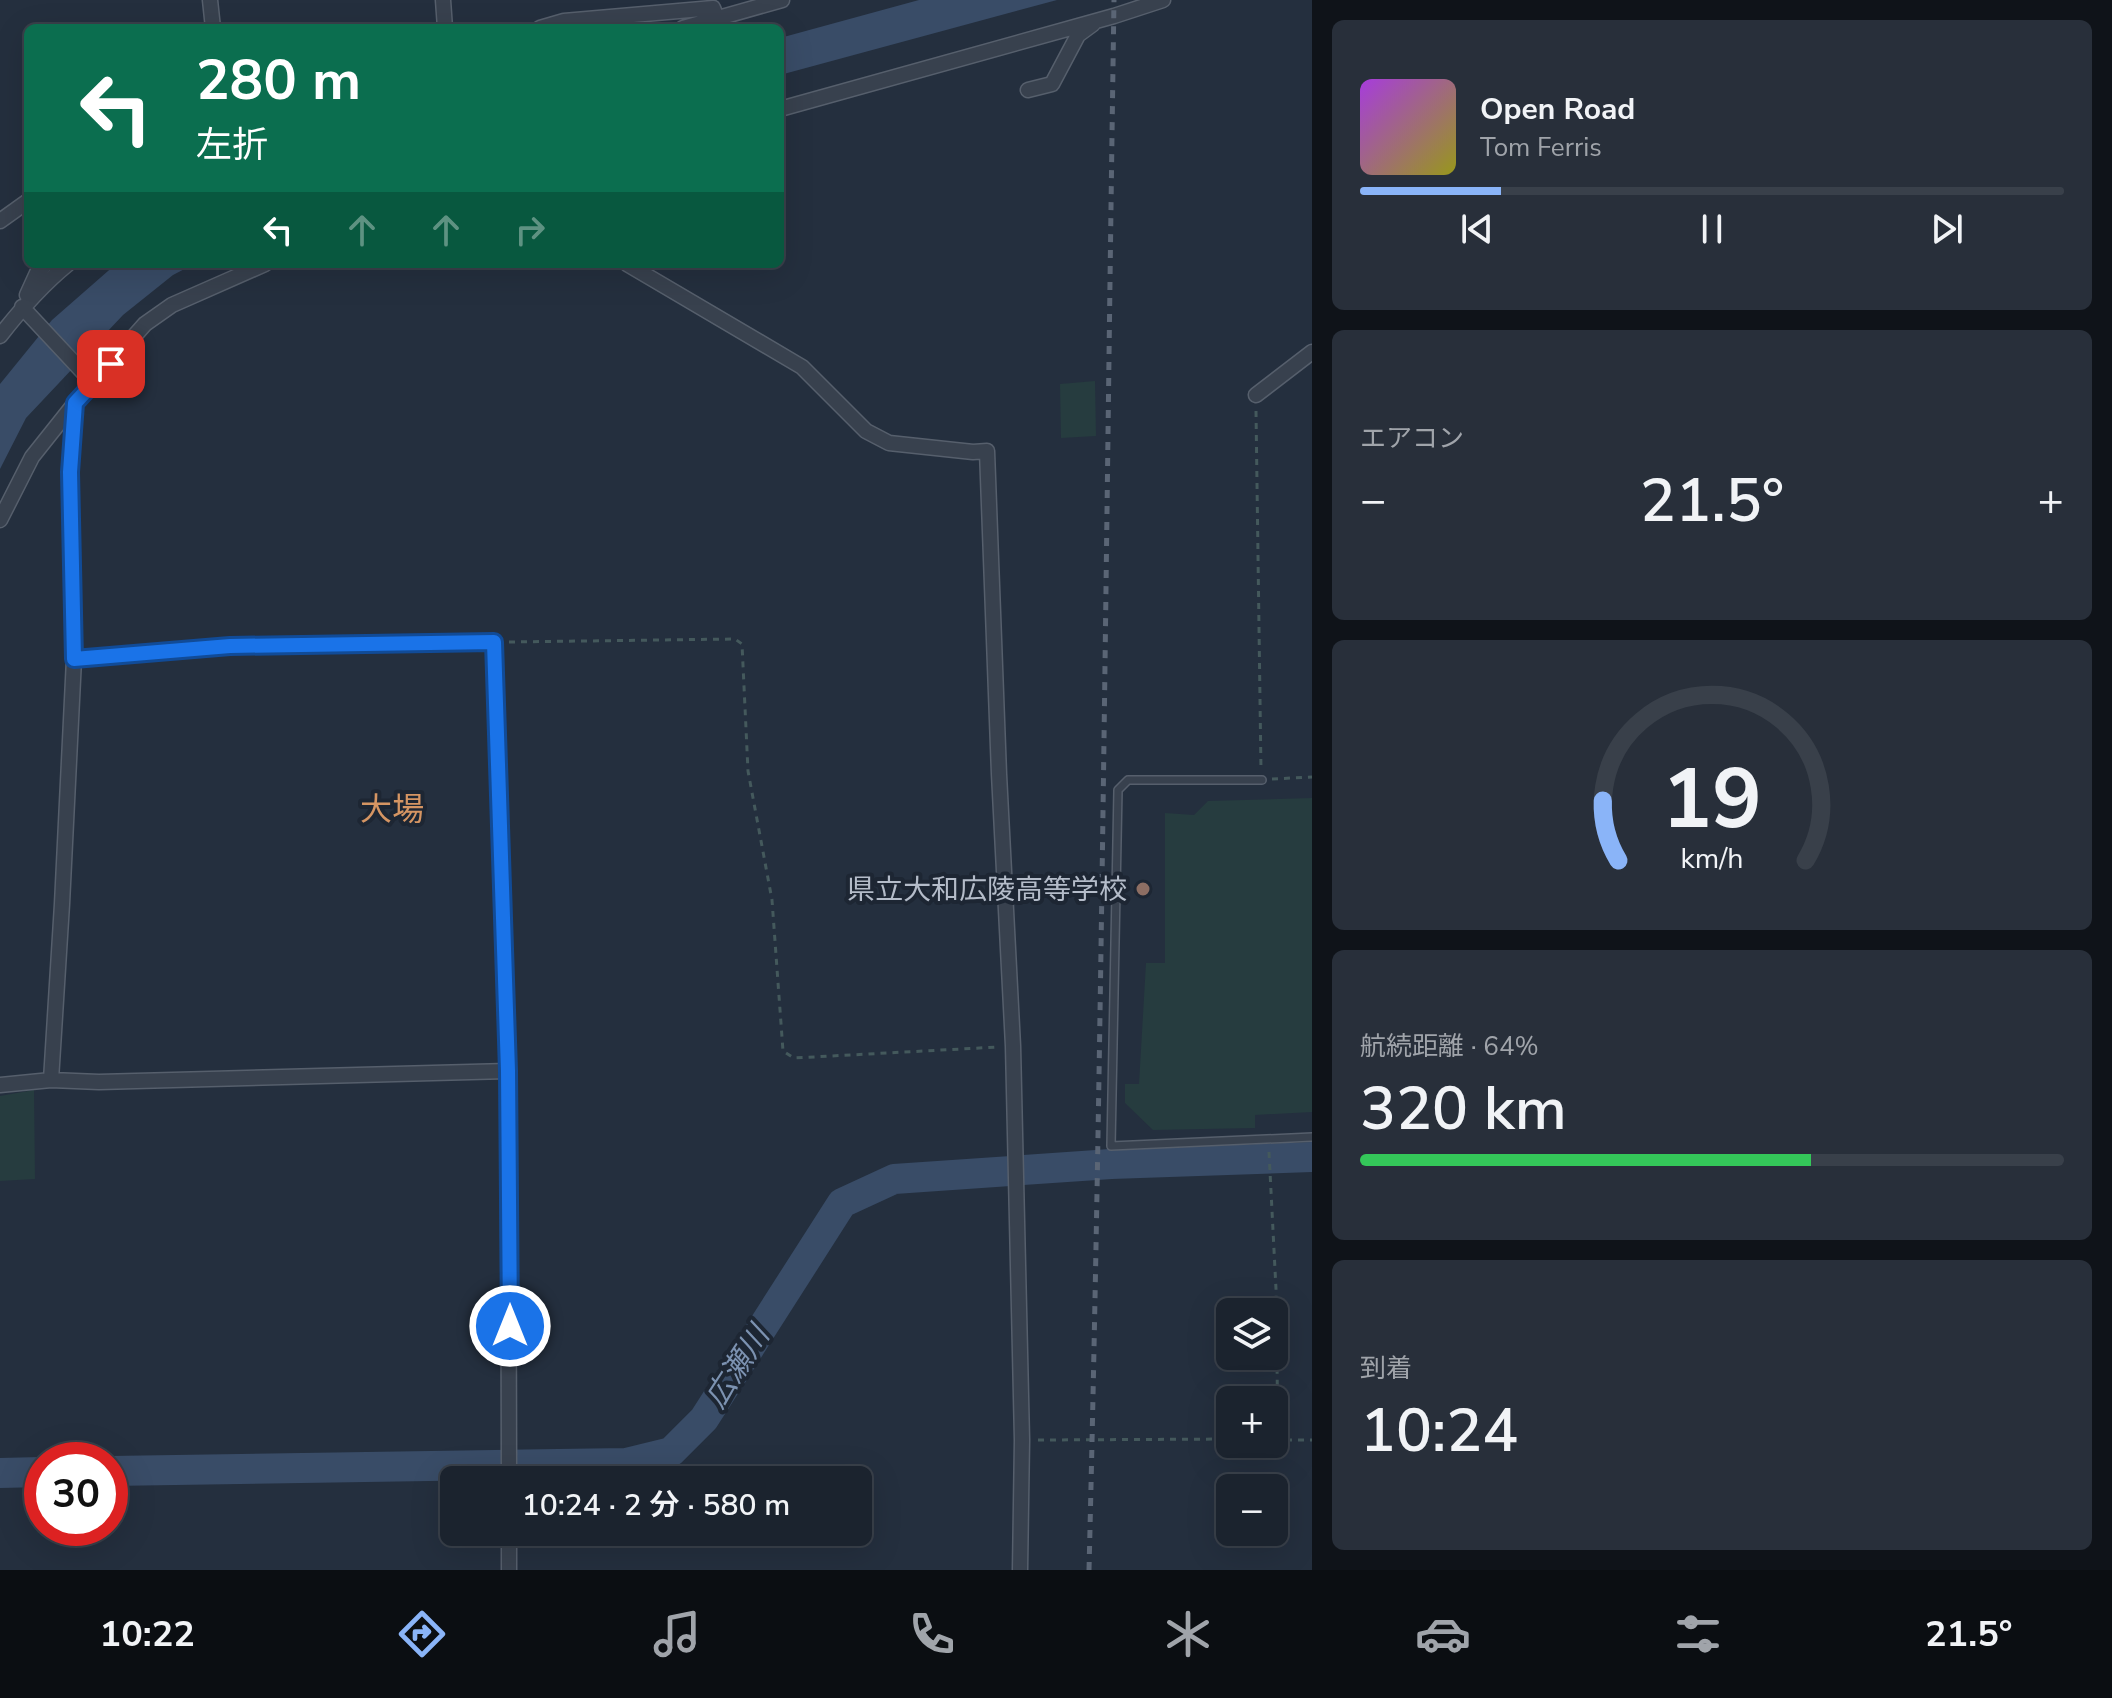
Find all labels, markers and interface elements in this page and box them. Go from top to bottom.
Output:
text: 280 m [196,42,361,119]
icon: left [64,56,168,160]
text: Open Road [1480,89,1635,130]
text: 左折 [196,121,268,170]
text: Tom Ferris [1480,130,1602,165]
icon: previous [1455,207,1499,251]
icon: pause [1690,207,1734,251]
icon: next [1925,207,1969,251]
icon: left [256,208,300,252]
icon: ahead [340,208,384,252]
icon: ahead [424,208,468,252]
icon: right [508,208,552,252]
pin [77,330,145,398]
icon: arrive [89,342,133,386]
text: エアコン [1360,421,1464,456]
text: 21.5° [1640,460,1784,542]
text: − [1360,471,1386,531]
text: + [2038,471,2064,531]
text: 19 [1662,743,1762,856]
district label: 大場 [360,788,424,831]
text: km/h [1681,839,1743,878]
place label: 県立大和広陵高等学校 [847,871,1127,909]
marker: 県立大和広陵高等学校 [1134,880,1152,898]
text: 航続距離 · 64% [1360,1029,1539,1064]
text: 320 km [1360,1068,1567,1150]
position arrow [468,1284,552,1368]
map controls [1216,1298,1288,1546]
button: layers [1216,1298,1288,1370]
water label: 広瀬川 [696,1316,781,1416]
text: 到着 [1360,1351,1412,1386]
button: + [1216,1386,1288,1458]
text: 10:24 [1360,1390,1518,1472]
speed limit sign: 30 [24,1442,128,1546]
button: − [1216,1474,1288,1546]
text: 10:24 · 2 分 · 580 m [522,1485,790,1526]
icon: directions [394,1606,450,1662]
icon: music [649,1606,705,1662]
icon: phone [904,1606,960,1662]
icon: climate [1160,1606,1216,1662]
icon: car [1415,1606,1471,1662]
icon: filters [1670,1606,1726,1662]
text: 10:22 [100,1610,195,1659]
text: 21.5° [1925,1610,2012,1659]

